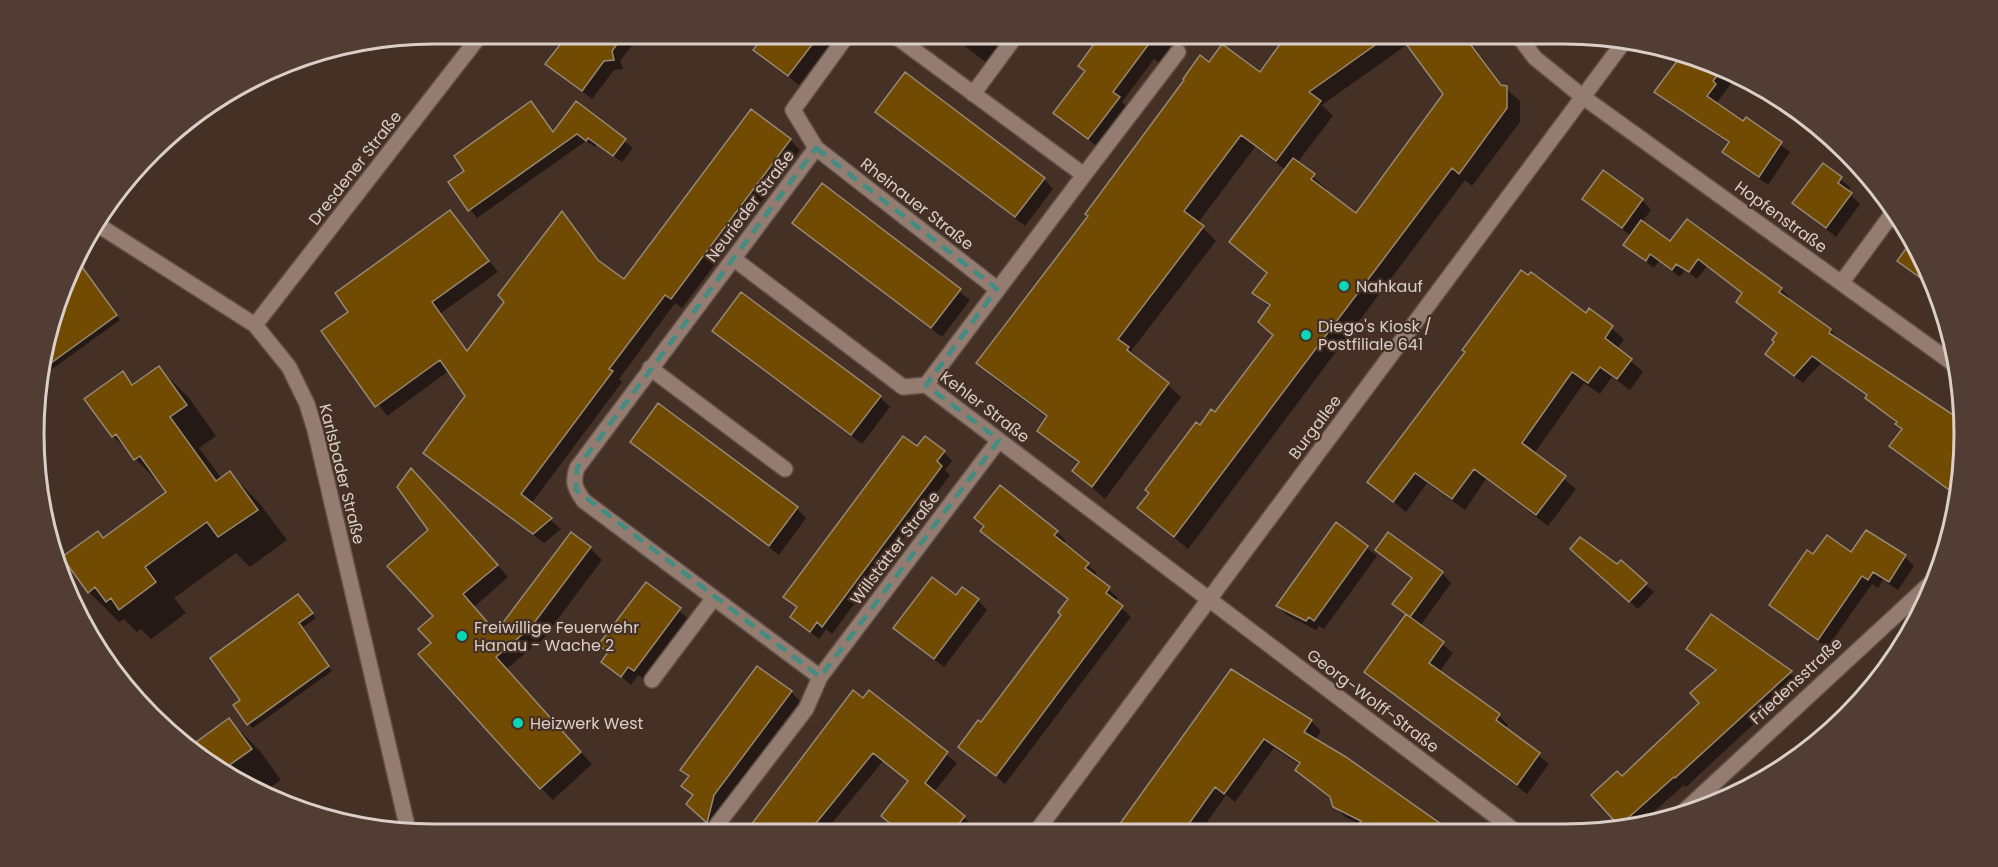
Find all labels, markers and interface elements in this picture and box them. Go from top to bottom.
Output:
street label: Dresdener Straße [303,106,407,230]
street label: Neurieder Straße [700,145,800,267]
street label: Rheinauer Straße [856,152,979,256]
street label: Hopfenstraße [1730,176,1832,258]
place label: Nahkauf [1356,275,1423,298]
marker: Nahkauf [1337,279,1351,293]
place label: Diego's Kiosk / Postfiliale 641 [1318,315,1432,356]
marker: Diego's Kiosk / Postfiliale 641 [1299,328,1313,342]
street label: Kehler Straße [935,366,1035,448]
street label: Burgallee [1283,390,1347,464]
street label: Karlsbader Straße [313,401,371,547]
street label: Willstätter Straße [845,486,945,610]
place label: Freiwillige Feuerwehr Hanau - Wache 2 [474,616,639,657]
marker: Freiwillige Feuerwehr Hanau - Wache 2 [455,629,469,643]
street label: Friedensstraße [1745,632,1847,730]
street label: Georg-Wolff-Straße [1302,644,1444,758]
place label: Heizwerk West [530,712,644,735]
marker: Heizwerk West [511,716,525,730]

